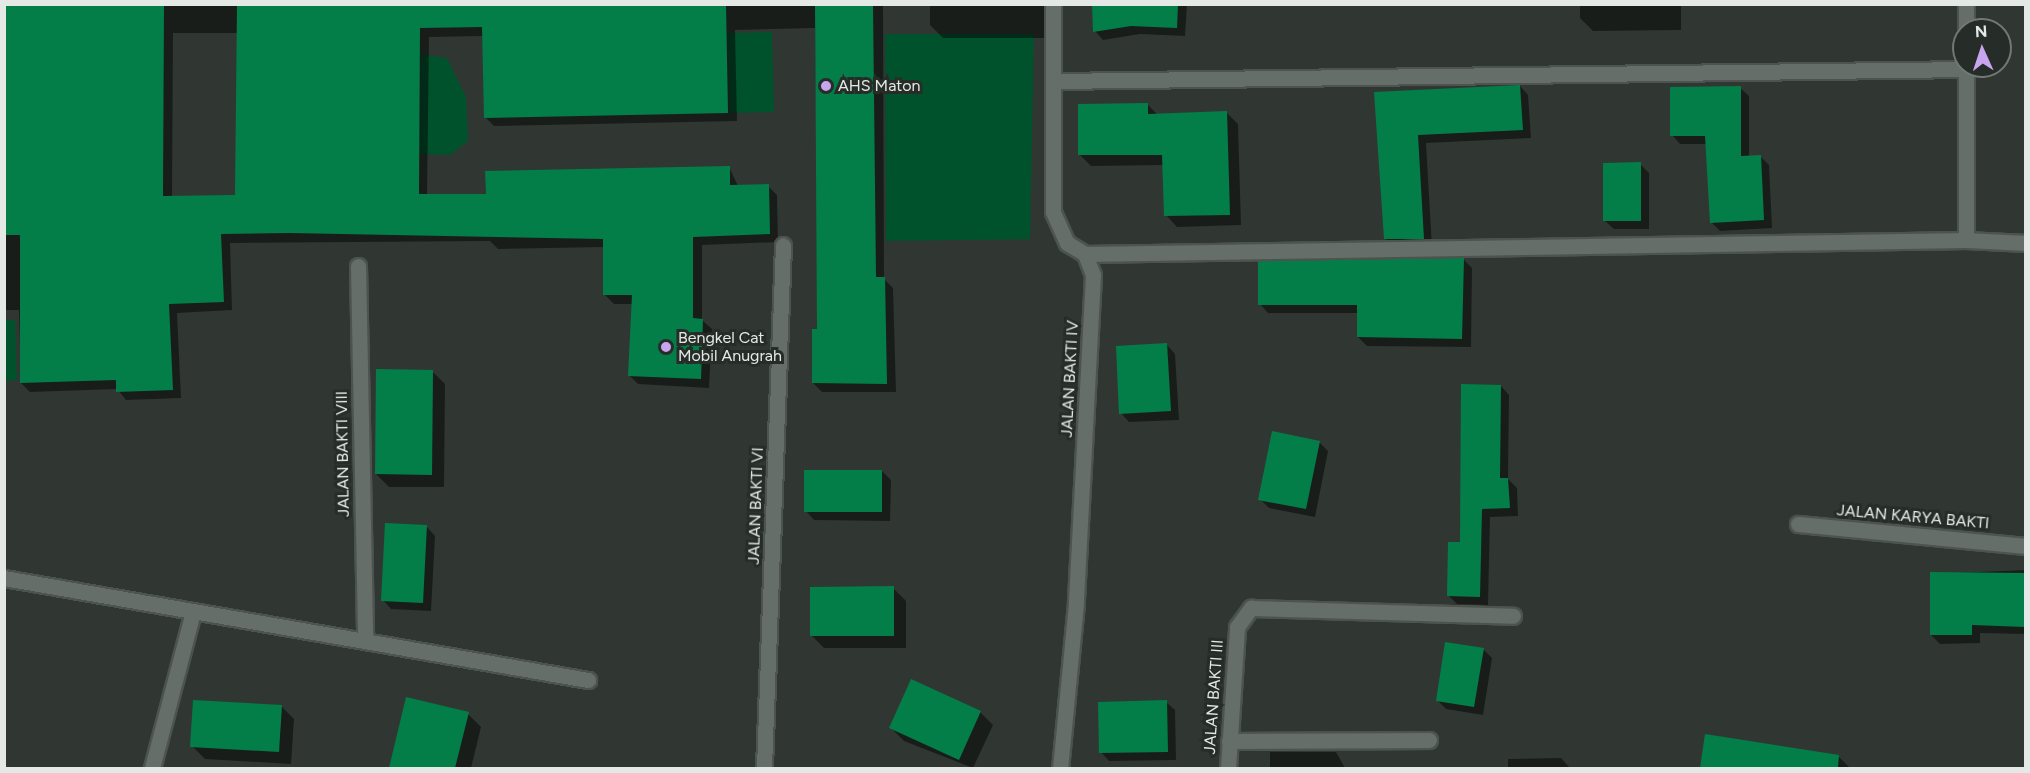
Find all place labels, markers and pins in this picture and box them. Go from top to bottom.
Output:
place label: AHS Maton [838,76,921,96]
marker: AHS Maton [819,79,833,93]
place label: Bengkel Cat Mobil Anugrah [678,328,782,366]
marker: Bengkel Cat Mobil Anugrah [659,340,673,354]

